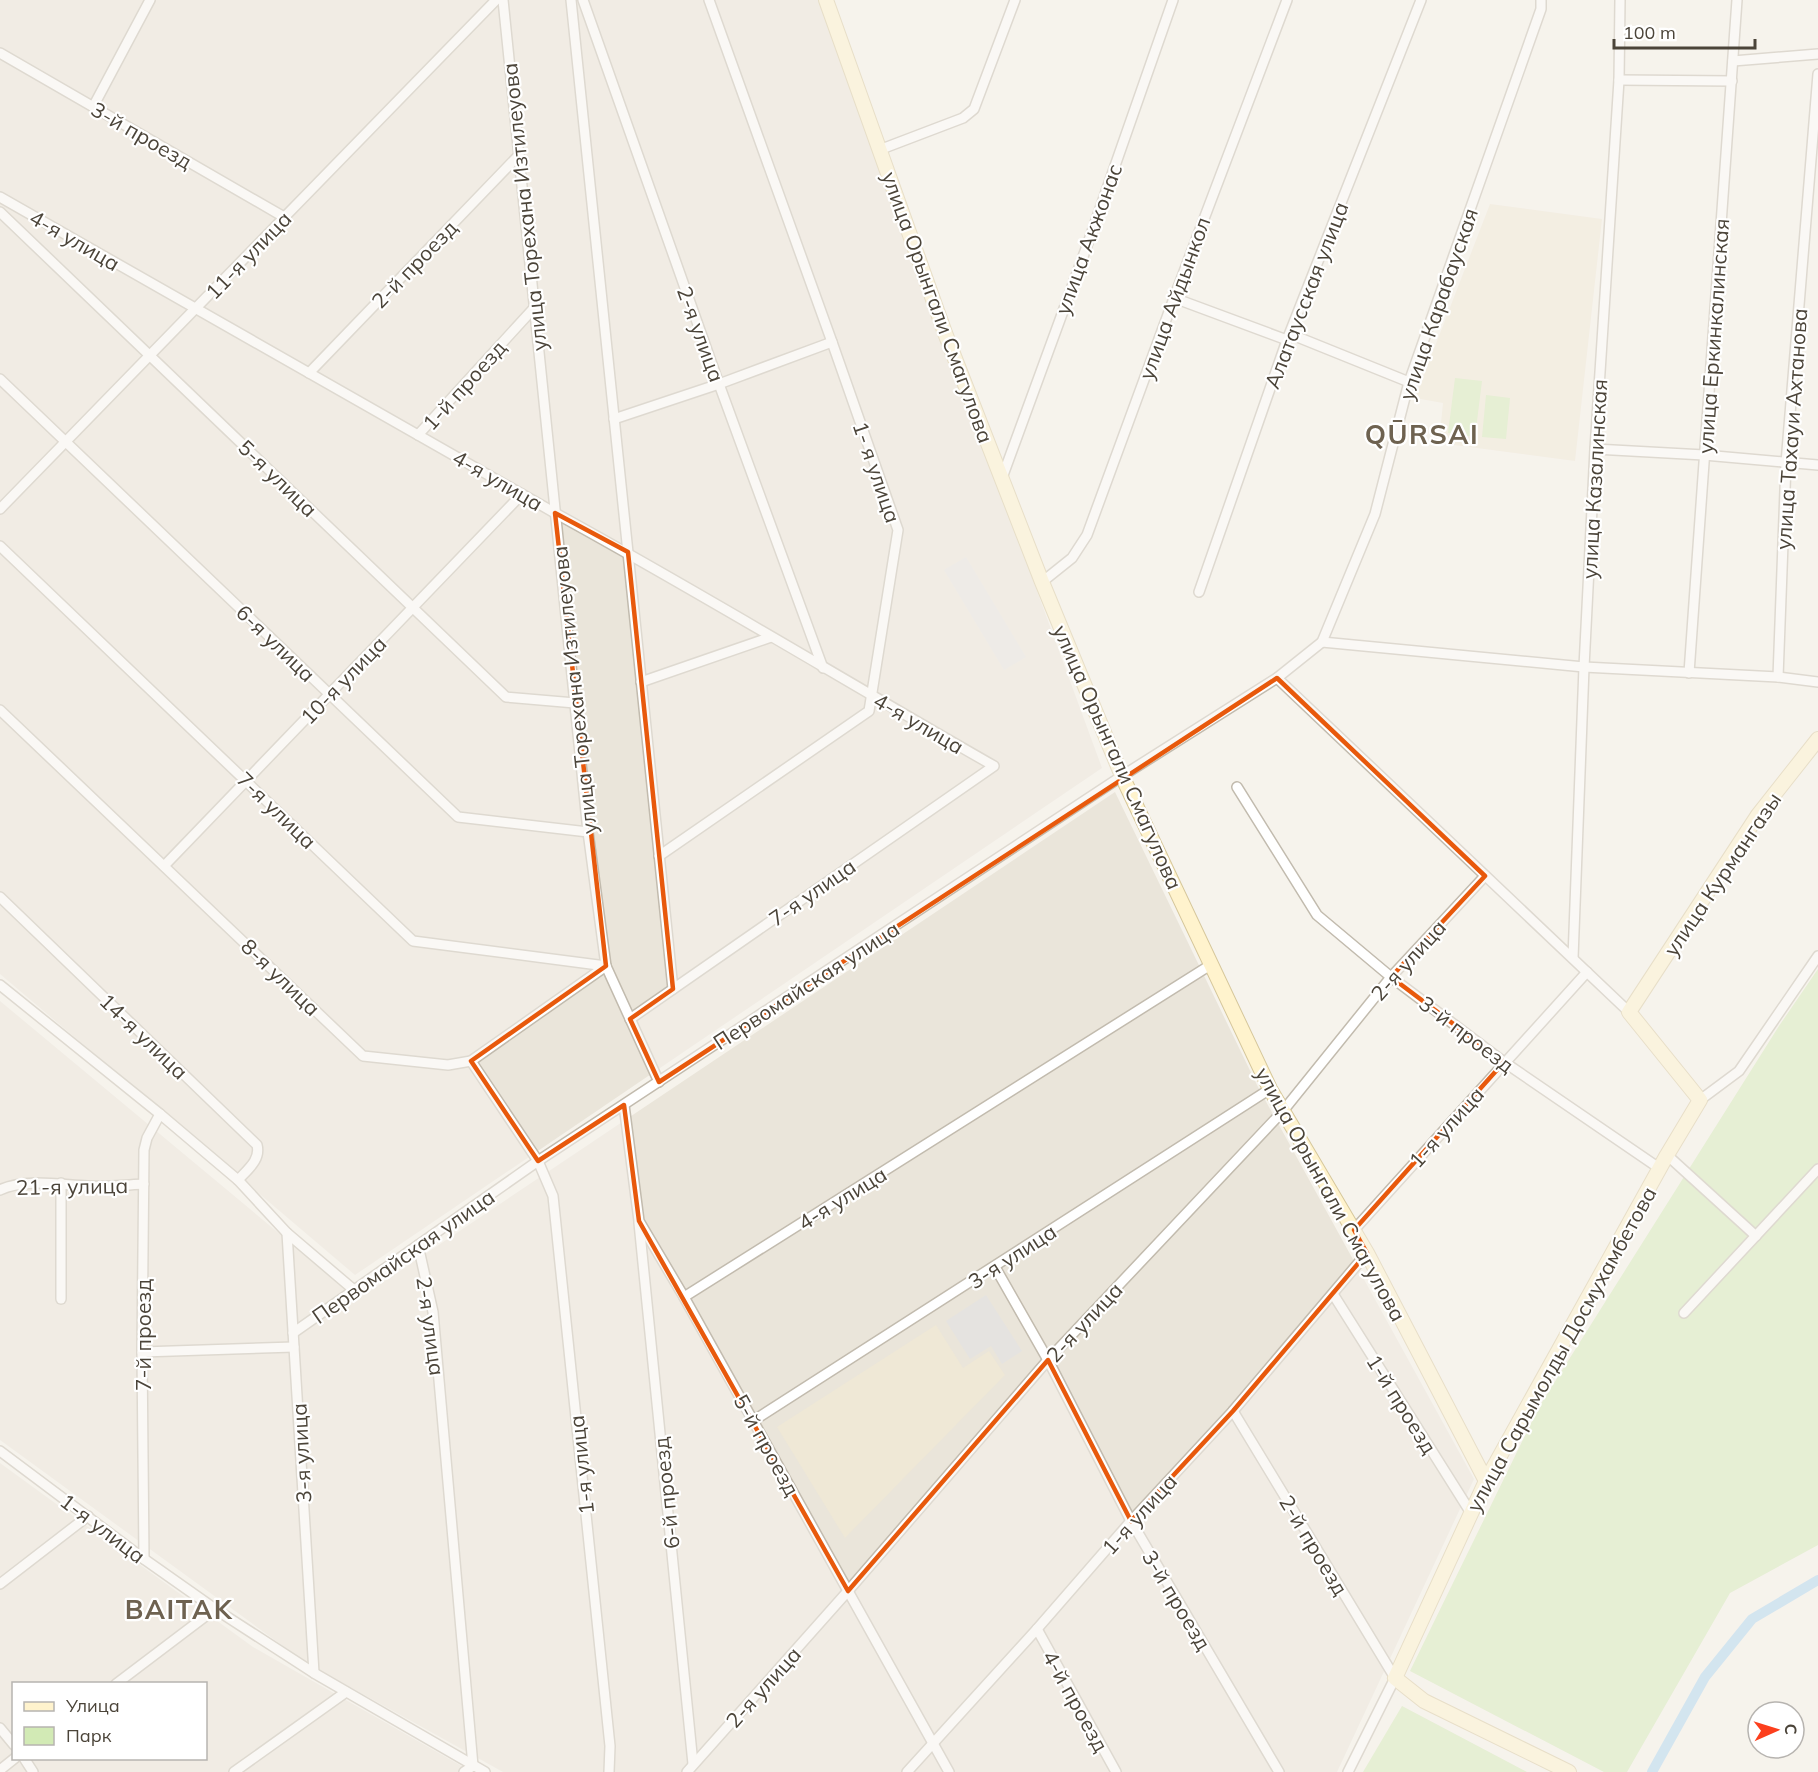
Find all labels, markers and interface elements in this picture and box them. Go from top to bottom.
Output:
scale bar [1614,12,1755,50]
text: 100 m [1623,21,1676,44]
street label: улица Торехана Изтилеуова [496,62,552,352]
street label: 3-й проезд [87,96,197,174]
street label: улица Акжонас [1049,160,1127,318]
street label: улица Орынгали Смагулова [877,168,999,446]
street label: Алатаусская улица [1258,198,1354,392]
street label: 4-я улица [25,204,125,276]
street label: улица Карабауская [1393,205,1483,403]
street label: 11-я улица [200,206,296,304]
street label: улица Айдынкол [1133,213,1215,383]
street label: 2-й проезд [366,214,463,313]
street label: улица Еркинкалинская [1692,217,1734,455]
street label: 2-я улица [672,283,730,385]
street label: улица Тахауи Ахтанова [1770,307,1812,551]
street label: 1-й проезд [417,334,511,435]
street label: улица Казалинская [1576,378,1612,580]
district label: QŪRSAI [1365,417,1479,451]
street label: 1- я улица [848,418,906,526]
street label: 5-я улица [233,434,323,522]
street label: 4-я улица [448,444,548,516]
street label: улица Торехана Изтилеуова [546,545,602,835]
street label: 6-я улица [231,599,321,687]
street label: улица Орынгали Смагулова [1048,621,1188,893]
street label: 10-я улица [295,631,391,729]
street label: 4-я улица [869,687,969,759]
street label: 7-я улица [232,766,322,854]
street label: улица Курмангазы [1658,787,1786,961]
street label: 7-я улица [764,853,860,931]
street label: 2-я улица [1365,914,1451,1006]
street label: Первомайская улица [708,915,904,1055]
street label: 8-я улица [236,933,326,1021]
street label: 14-я улица [95,988,193,1084]
street label: 3-й проезд [1414,990,1520,1078]
street label: улица Орынгали Смагулова [1250,1062,1412,1326]
street label: 1-я улица [1403,1081,1489,1173]
street label: 4-я улица [793,1161,891,1235]
street label: 21-я улица [16,1172,128,1200]
street label: улица Сарымолды Досмухамбетова [1460,1182,1662,1516]
street label: Первомайская улица [307,1183,499,1329]
street label: 3-я улица [963,1218,1061,1294]
street label: 2-я улица [411,1275,451,1377]
street label: 2-я улица [1040,1277,1128,1367]
street label: 7-й проезд [130,1279,156,1391]
street label: 1-й проезд [1361,1349,1443,1459]
street label: 5-й проезд [728,1390,806,1501]
street label: 3-я улица [285,1402,317,1504]
street label: 1-я улица [563,1414,599,1516]
street label: 6-й проезд [647,1436,685,1550]
street label: 1-я улица [1096,1468,1182,1560]
street label: 1-я улица [55,1488,151,1568]
street label: 2-й проезд [1274,1490,1354,1600]
street label: 3-й проезд [1137,1545,1217,1655]
district label: BAITAK [125,1592,233,1626]
street label: 2-я улица [720,1641,806,1733]
street label: 4-й проезд [1037,1646,1115,1757]
legend [12,1682,207,1760]
text: Улица [65,1694,120,1717]
north arrow [1746,1700,1806,1760]
text: С [1781,1723,1801,1735]
text: Парк [66,1724,112,1747]

